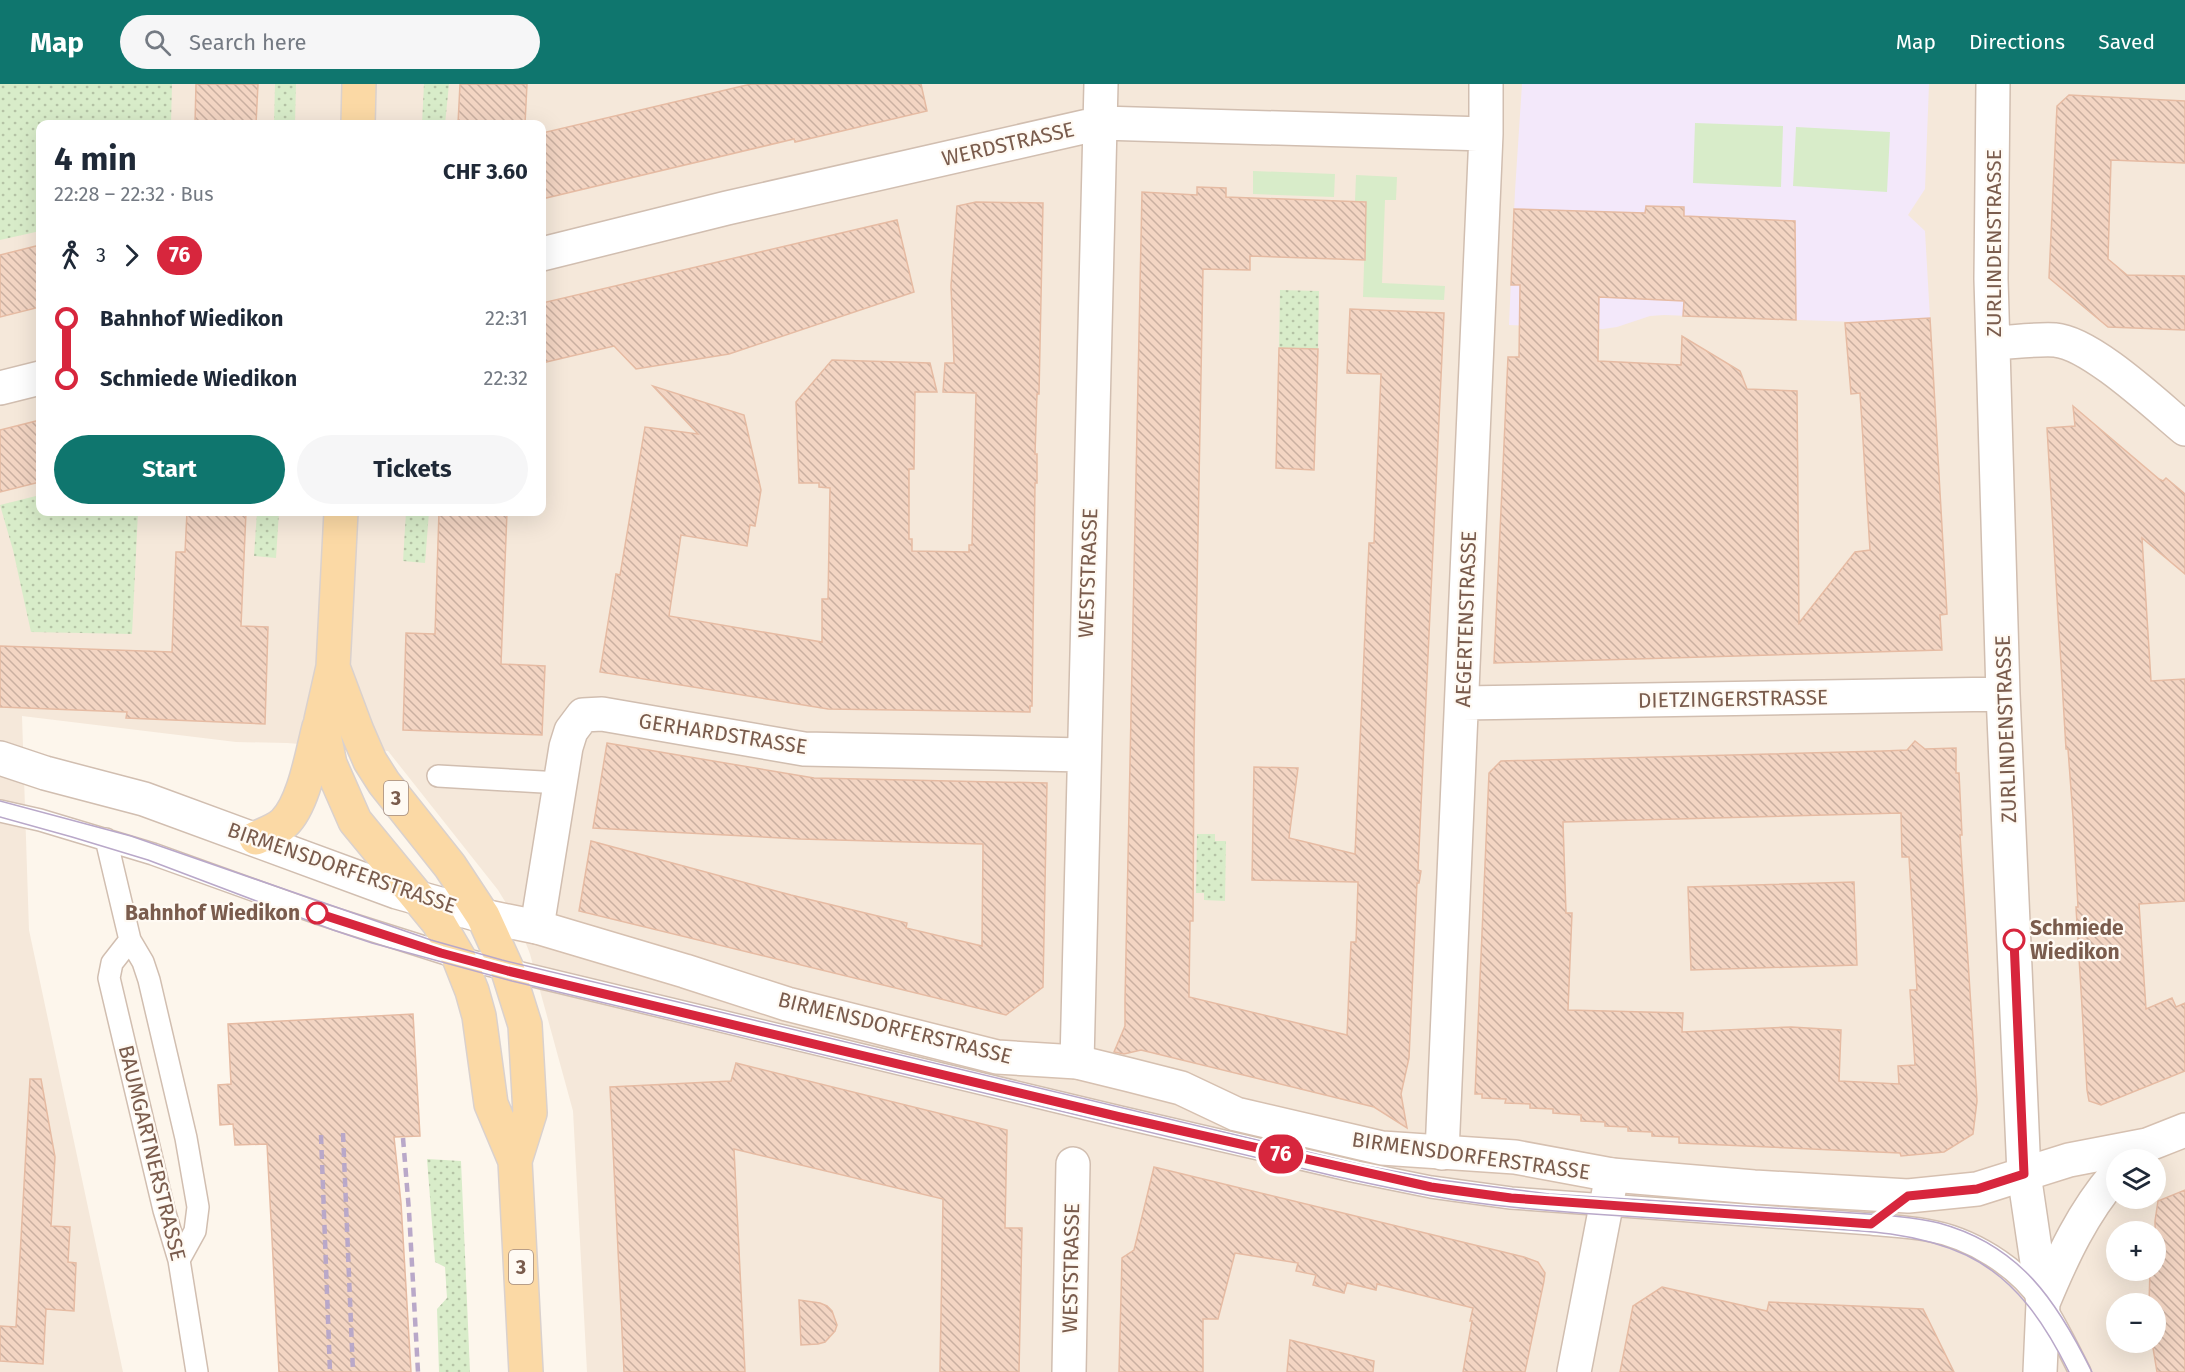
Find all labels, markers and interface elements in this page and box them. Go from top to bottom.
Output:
search box [120,15,540,69]
text: Map [30,26,84,59]
icon: search [141,26,174,59]
text: Search here [189,29,307,56]
text: Map [1896,29,1936,55]
text: Directions [1969,29,2065,55]
text: Saved [2098,29,2155,55]
street label: WERDSTRASSE [939,116,1077,172]
text: 4 min [54,139,137,179]
street label: ZURLINDENSTRASSE [1981,149,2007,337]
text: CHF 3.60 [443,158,528,185]
text: 22:28 – 22:32 · Bus [54,182,214,206]
icon: walk [54,239,87,272]
icon: forward [115,239,148,272]
text: 76 [169,242,190,268]
text: 3 [96,243,106,267]
text: Bahnhof Wiedikon [100,305,283,332]
text: 22:31 [485,306,528,330]
text: Schmiede Wiedikon [100,365,297,392]
text: 22:32 [484,366,528,390]
button: Start [54,435,285,504]
button: Tickets [297,435,528,504]
street label: WESTSTRASSE [1073,507,1103,639]
street label: AEGERTENSTRASSE [1450,530,1482,708]
street label: ZURLINDENSTRASSE [1990,635,2022,823]
street label: DIETZINGERSTRASSE [1638,684,1828,714]
street label: GERHARDSTRASSE [637,708,809,760]
road number: 3 [384,781,408,815]
street label: BIRMENSDORFERSTRASSE [224,817,460,919]
place label: Bahnhof Wiedikon [125,900,300,926]
marker: Bahnhof Wiedikon [306,902,328,924]
place label: Schmiede Wiedikon [2030,915,2124,965]
marker: Schmiede Wiedikon [2003,929,2025,951]
street label: BIRMENSDORFERSTRASSE [775,986,1015,1070]
street label: BAUMGARTNERSTRASSE [113,1042,191,1264]
street label: BIRMENSDORFERSTRASSE [1350,1126,1592,1186]
line badge: 76 [1254,1134,1308,1174]
text: 76 [1270,1141,1292,1167]
map controls [2106,1149,2166,1353]
button: layers [2106,1149,2166,1209]
street label: WESTSTRASSE [1057,1203,1085,1333]
button: + [2106,1221,2166,1281]
road number: 3 [509,1250,533,1284]
button: − [2106,1293,2166,1353]

